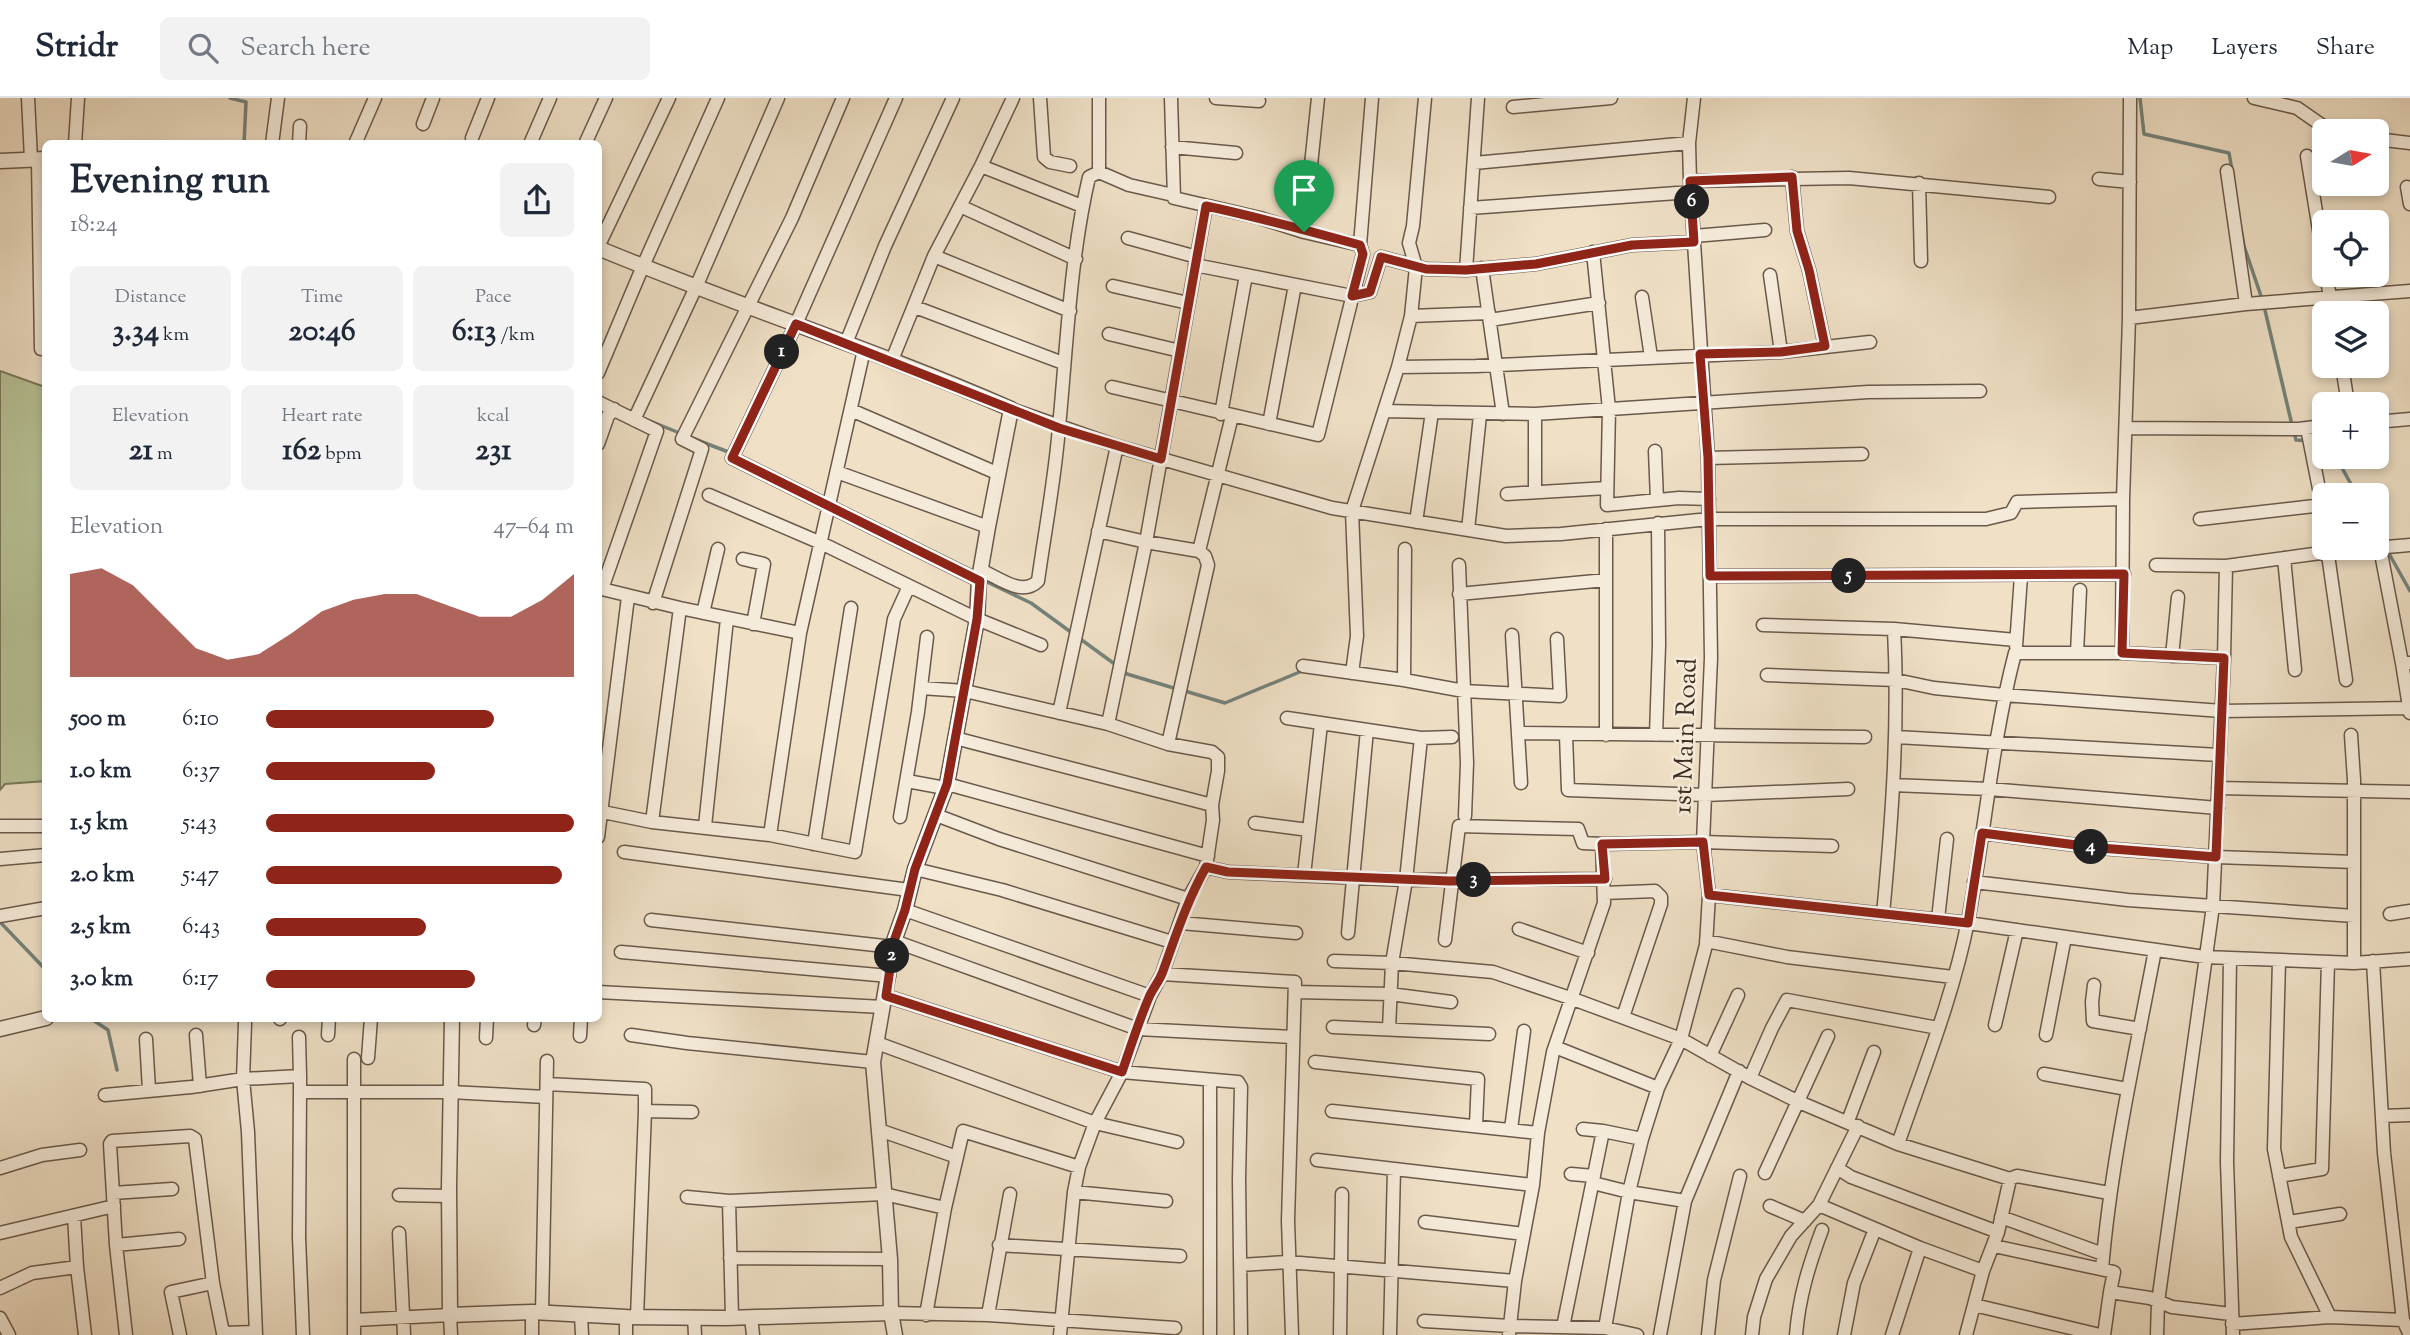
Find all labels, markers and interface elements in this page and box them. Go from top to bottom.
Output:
search box [160,17,650,80]
text: Stridr [35,24,118,72]
icon: search [184,29,222,67]
text: Search here [240,30,371,67]
text: Map [2127,31,2173,65]
text: Layers [2211,31,2278,65]
text: Share [2316,31,2375,65]
north arrow [2312,119,2389,196]
map controls [2312,119,2389,560]
text: Evening run [70,156,270,210]
pin [1274,160,1334,232]
button: share [500,163,574,237]
icon: arrive [1285,171,1323,209]
pin: 6 [1674,184,1710,220]
text: 6 [1687,188,1696,215]
text: 18:24 [70,209,118,242]
button: locate [2312,210,2389,287]
text: Distance [115,284,186,311]
text: Time [301,284,343,311]
text: Pace [475,284,512,311]
button: layers [2312,301,2389,378]
text: 3.34 [112,311,159,354]
text: 20:46 [288,311,356,354]
text: 6:13 [452,311,496,354]
text: km [159,322,189,349]
text: /km [496,322,535,349]
pin: 1 [764,334,800,370]
text: 1 [778,338,785,365]
button: + [2312,392,2389,469]
text: Elevation [112,403,189,430]
text: Heart rate [281,403,363,430]
text: kcal [477,403,510,430]
text: 21 [129,430,153,473]
text: 162 [282,430,321,473]
text: 231 [475,430,512,473]
text: m [153,441,173,468]
text: bpm [321,441,362,468]
button: − [2312,483,2389,560]
text: Elevation [70,511,163,544]
text: 47–64 m [493,511,574,544]
pin: 5 [1832,559,1867,594]
text: 5 [1845,562,1852,589]
street label: 1st Main Road [1665,657,1708,815]
text: 500 m [70,703,126,736]
text: 6:10 [182,703,219,736]
text: 1.0 km [70,755,132,788]
text: 6:37 [182,755,220,788]
text: 1.5 km [70,807,128,840]
text: 5:43 [182,807,217,840]
pin: 4 [2074,830,2108,864]
text: 4 [2086,833,2095,860]
text: 2.0 km [70,859,135,892]
text: 5:47 [182,859,219,892]
pin: 3 [1456,862,1492,898]
text: 3 [1470,866,1477,893]
text: 2.5 km [70,911,131,944]
text: 6:43 [182,911,220,944]
pin: 2 [874,938,910,974]
text: 2 [887,942,896,969]
text: 3.0 km [70,963,133,996]
text: 6:17 [182,963,219,996]

